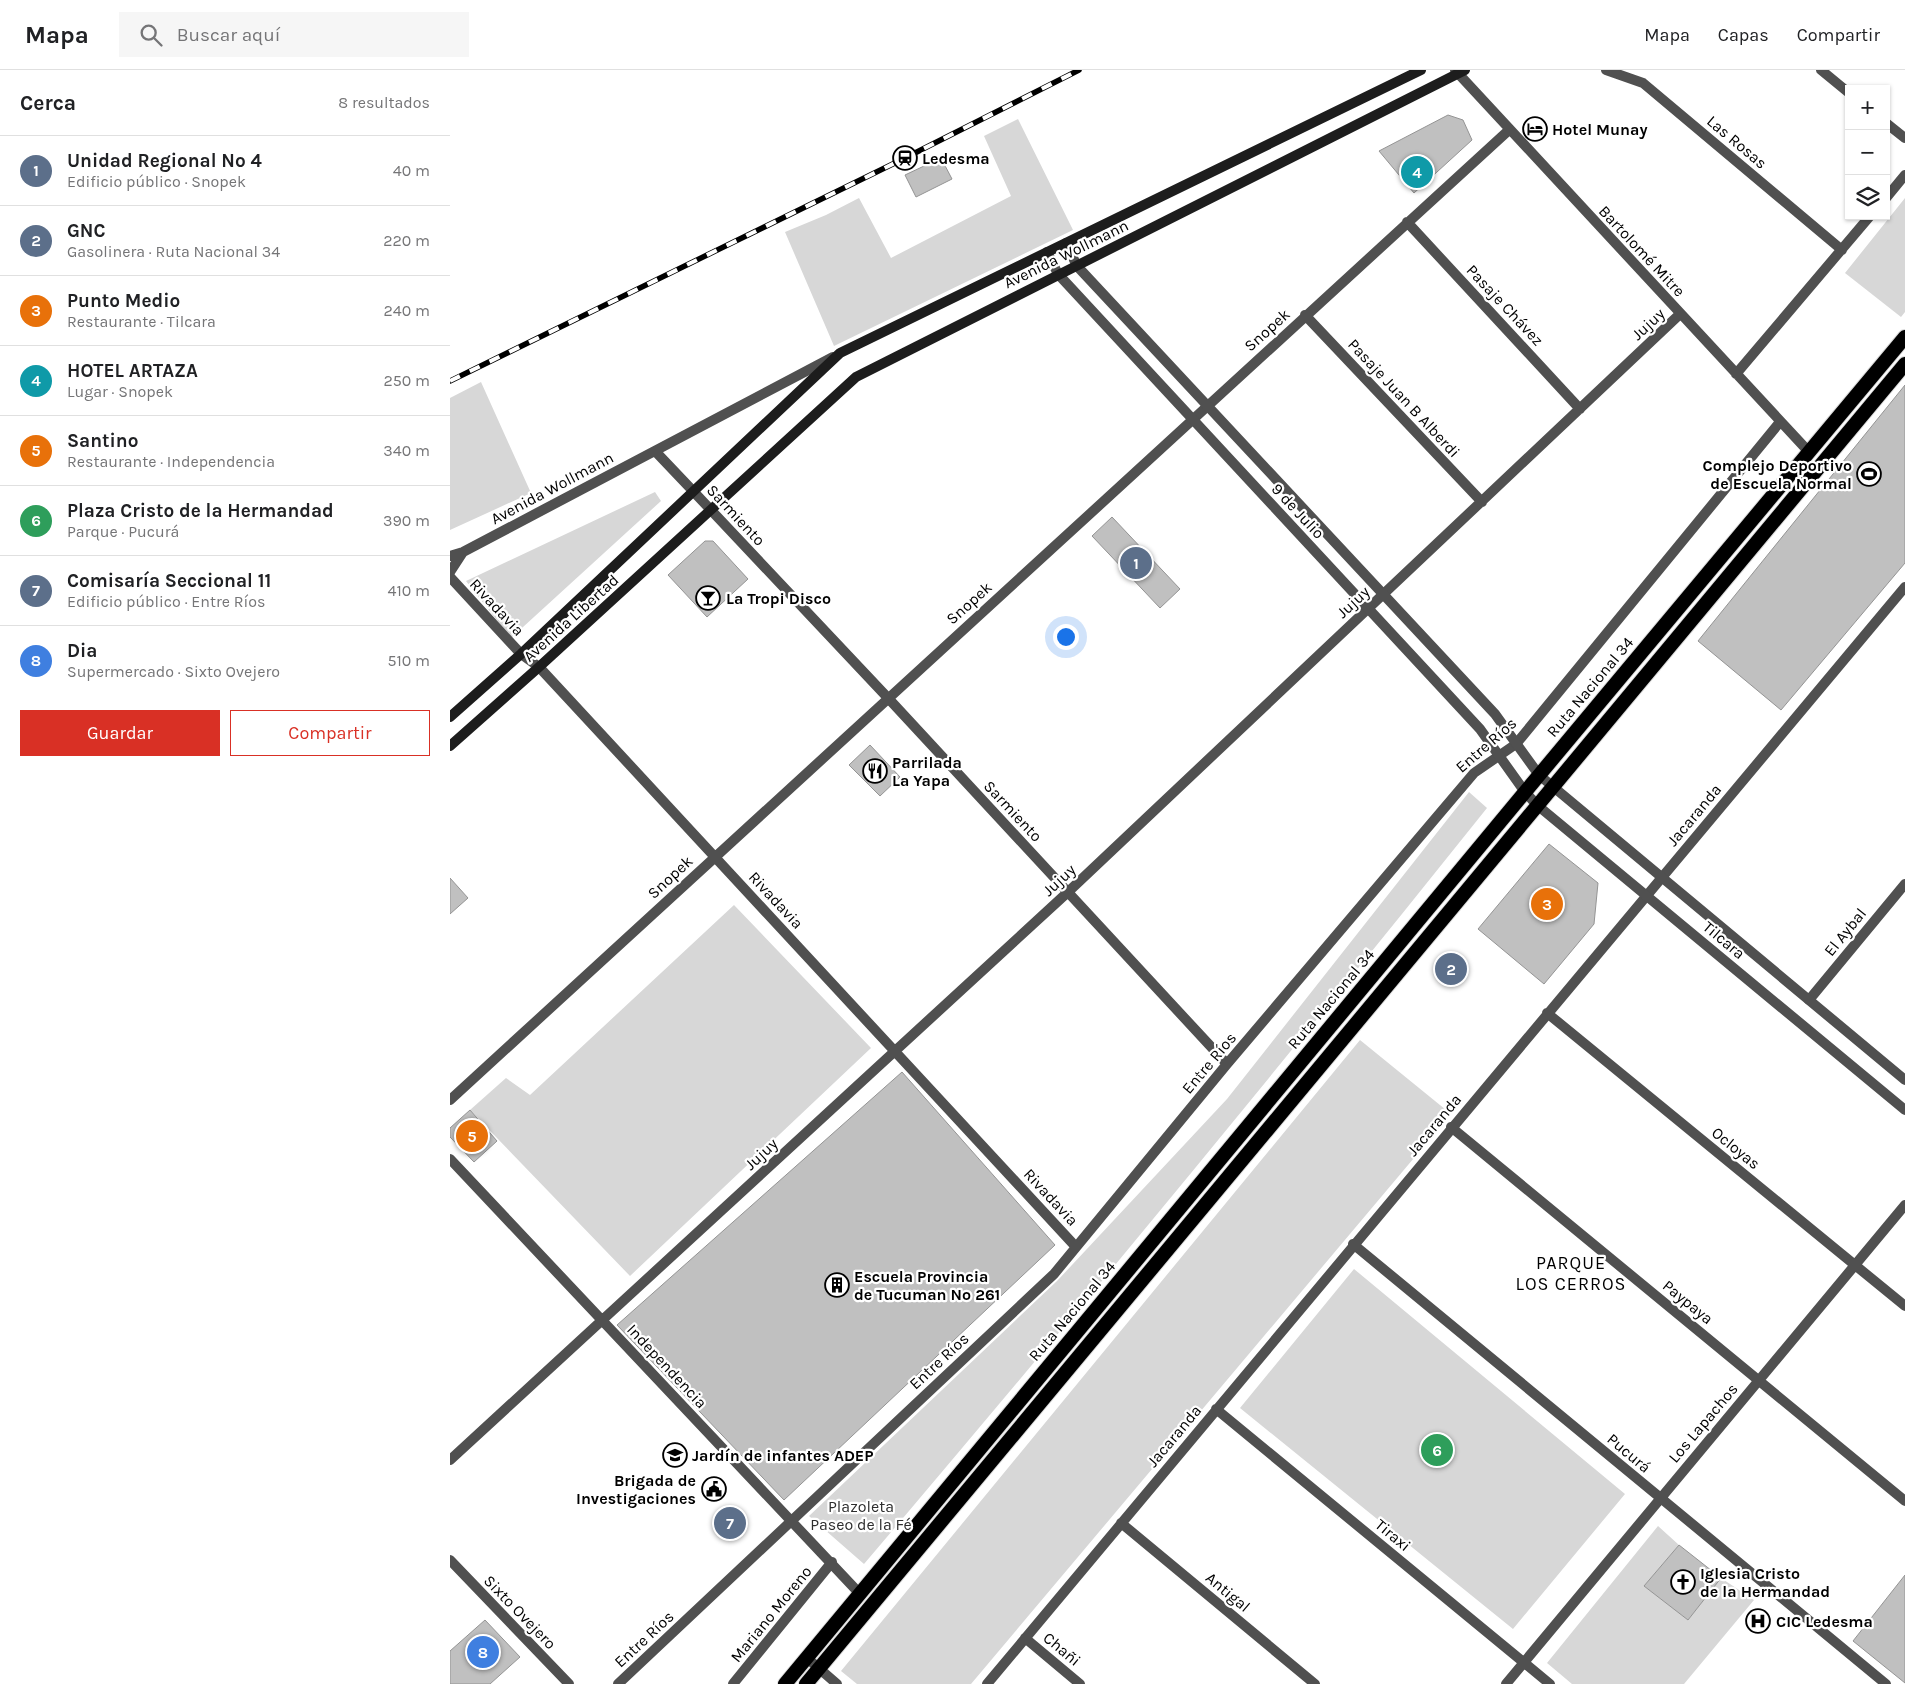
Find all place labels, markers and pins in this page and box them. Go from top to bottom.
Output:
hotel icon: Hotel Munay [1522,116,1548,142]
place label: Hotel Munay [1552,120,1647,139]
station icon: Ledesma [892,145,918,171]
place label: Ledesma [922,149,990,168]
pin: 4 [1401,153,1433,191]
place label: Complejo Deportivo de Escuela Normal [1703,456,1852,493]
sports icon: Complejo Deportivo de Escuela Normal [1856,461,1882,487]
pin: 1 [1120,544,1152,582]
bar icon: La Tropi Disco [695,585,721,611]
place label: La Tropi Disco [726,589,831,608]
place label: Parrilada La Yapa [892,753,962,790]
restaurant icon: Parrilada La Yapa [862,758,888,784]
pin: 3 [1531,885,1563,923]
pin: 2 [1435,950,1467,988]
pin: 5 [456,1117,488,1155]
place label: Escuela Provincia de Tucuman Nº 261 [854,1267,1000,1304]
building icon: Escuela Provincia de Tucuman Nº 261 [824,1272,850,1298]
pin: 6 [1421,1431,1453,1469]
school or university icon: Jardín de infantes ADEP [662,1442,688,1468]
place label: Jardín de infantes ADEP [692,1446,874,1465]
place label: Brigada de Investigaciones [576,1471,696,1508]
public building icon: Brigada de Investigaciones [701,1476,727,1502]
pin: 7 [714,1504,746,1542]
place label: Iglesia Cristo de la Hermandad [1700,1564,1830,1601]
church icon: Iglesia Cristo de la Hermandad [1670,1569,1696,1595]
hospital icon: CIC Ledesma [1745,1608,1771,1634]
place label: CIC Ledesma [1776,1612,1873,1631]
pin: 8 [467,1633,499,1671]

